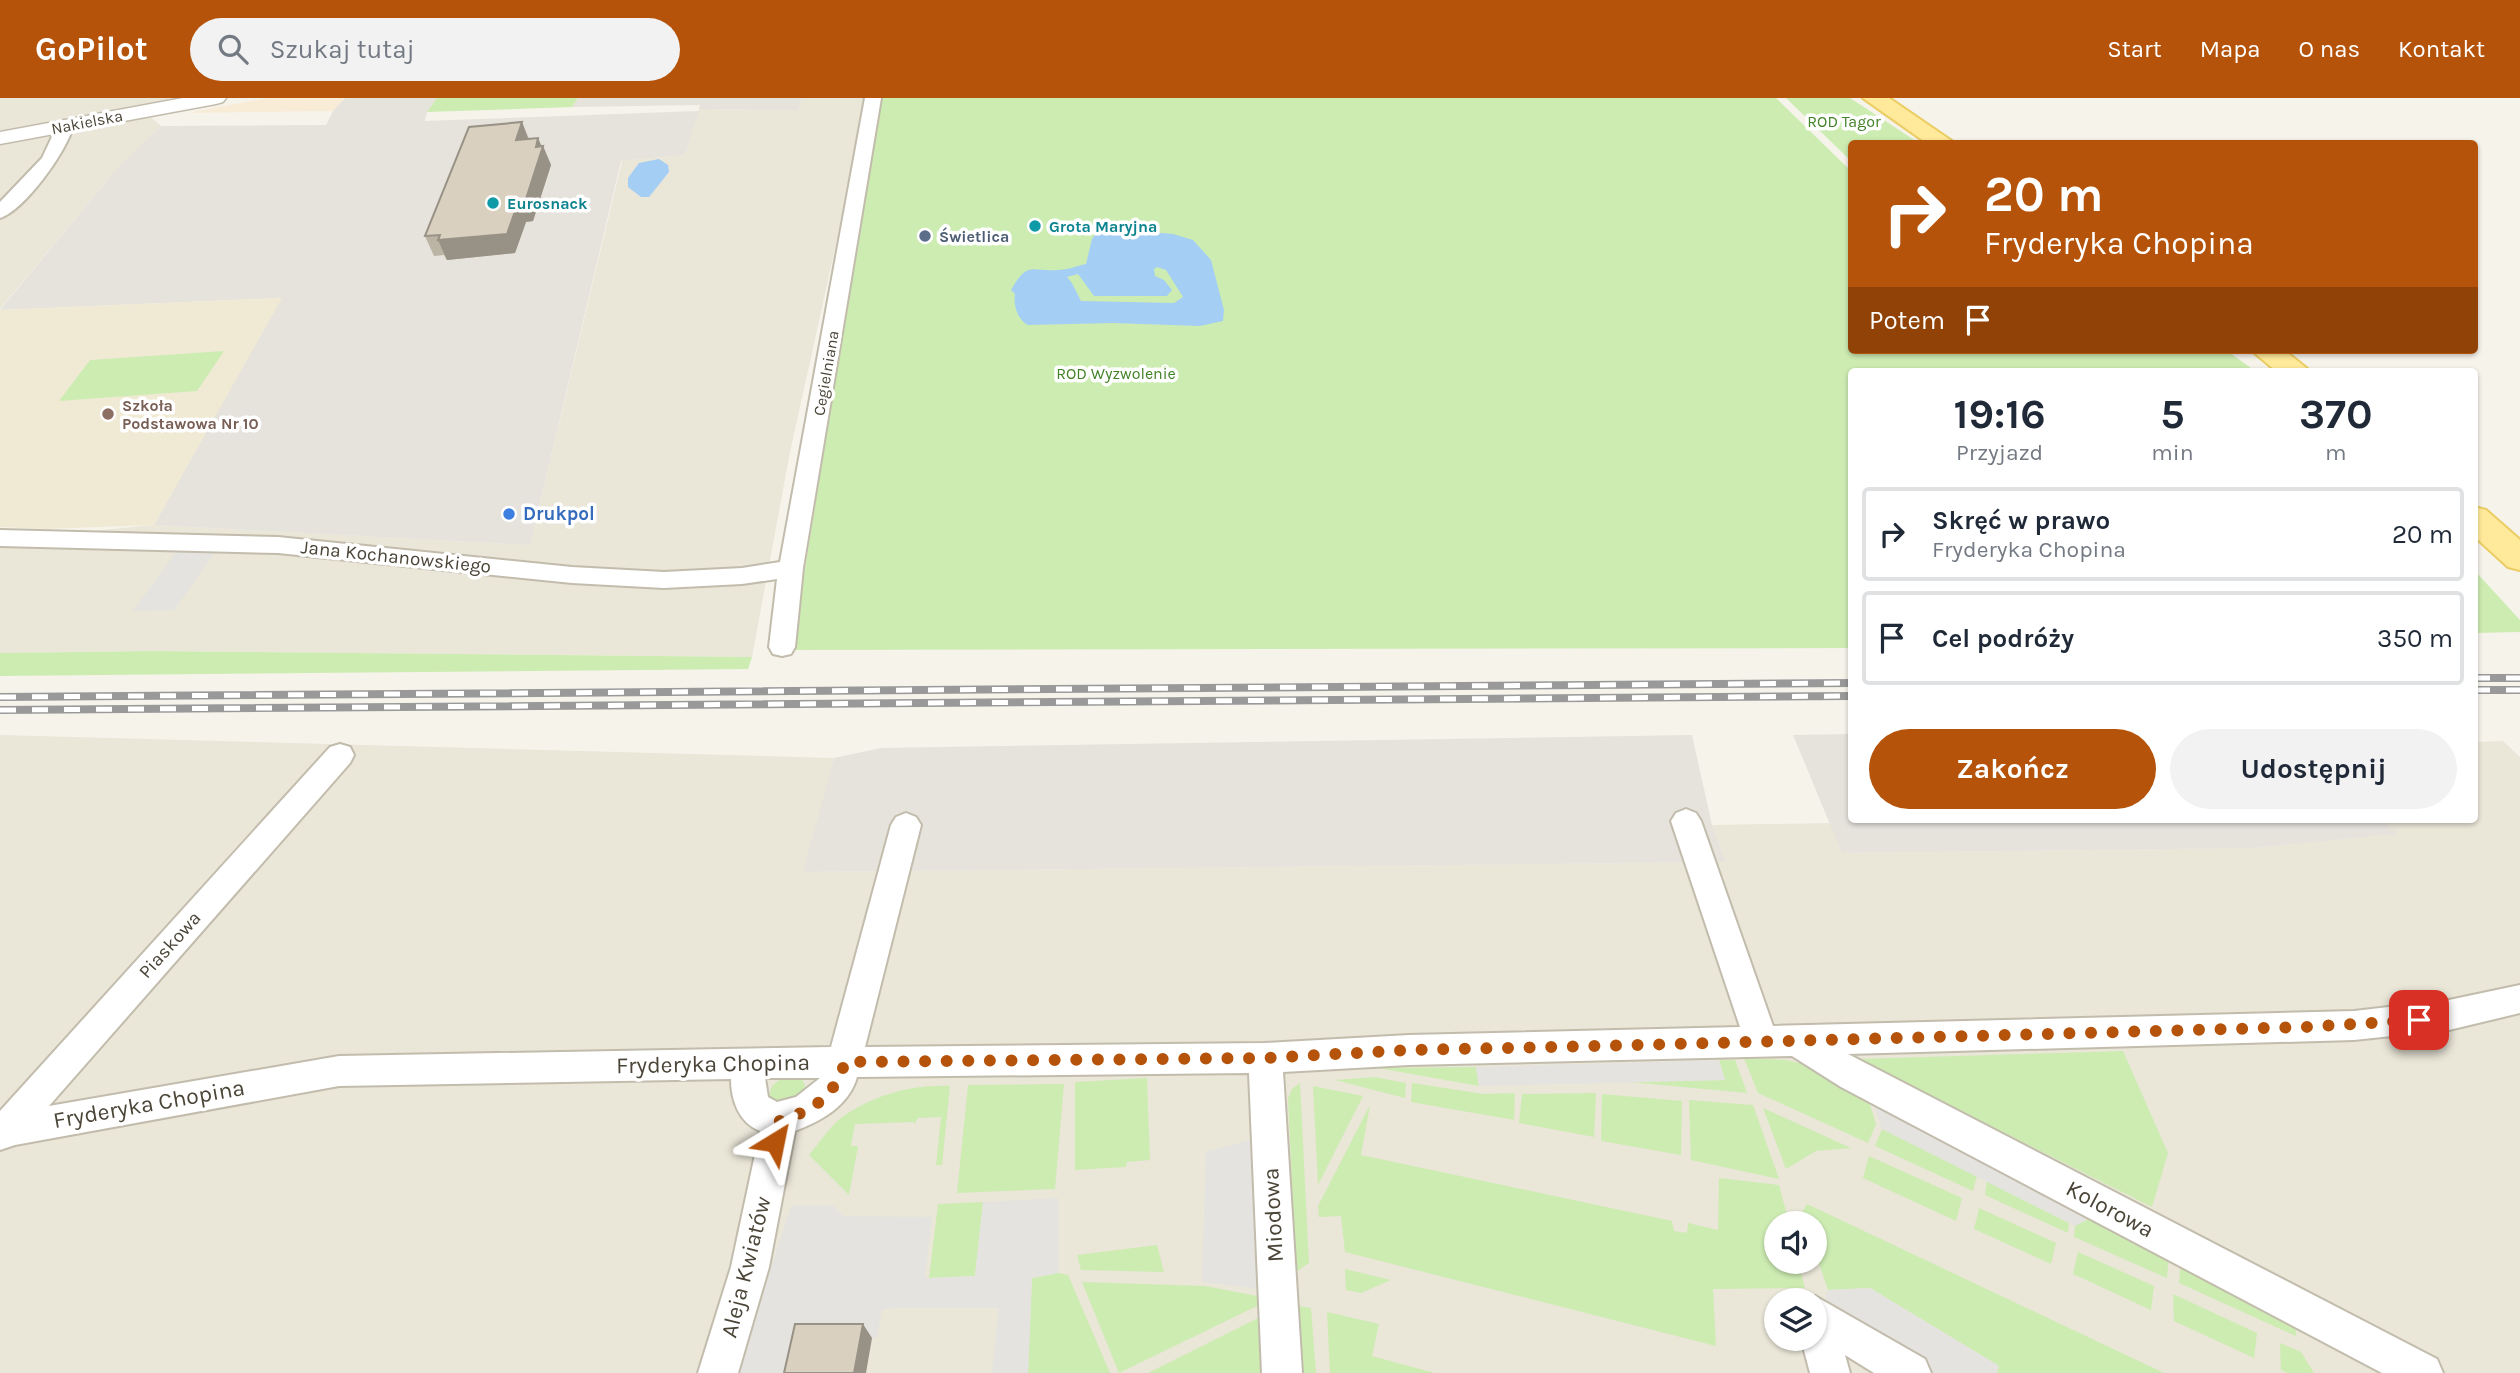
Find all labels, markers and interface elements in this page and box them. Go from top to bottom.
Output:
search box [190,18,680,81]
text: GoPilot [35,30,148,68]
icon: search [214,30,252,68]
text: Szukaj tutaj [270,34,415,65]
text: Start [2107,35,2162,63]
text: Mapa [2200,35,2261,63]
text: O nas [2299,35,2360,63]
text: Kontakt [2398,35,2485,63]
street label: Nakielska [50,106,124,138]
park label: ROD Tagor [1807,112,1881,131]
text: 20 m [1984,166,2104,223]
icon: right [1869,168,1960,259]
place label: Eurosnack [507,194,588,213]
marker: Eurosnack [485,195,501,211]
place label: Grota Maryjna [1049,217,1157,236]
marker: Grota Maryjna [1027,218,1043,234]
text: Fryderyka Chopina [1984,225,2254,262]
place label: Świetlica [939,227,1009,246]
marker: Świetlica [917,228,933,244]
icon: arrive [1959,301,1997,339]
text: Potem [1869,305,1945,336]
street label: Cegielniana [809,329,843,417]
park label: ROD Wyzwolenie [1056,364,1176,383]
text: 19:16 [1953,389,2046,439]
text: 5 [2160,389,2185,439]
text: 370 [2299,389,2373,439]
place label: Szkoła Podstawowa Nr 10 [122,396,259,433]
marker: Szkoła Podstawowa Nr 10 [100,406,116,422]
text: Przyjazd [1956,439,2043,466]
text: min [2151,439,2194,466]
text: m [2325,439,2347,466]
place label: Drukpol [523,503,595,525]
text: Skręć w prawo [1932,505,2110,536]
marker: Drukpol [501,506,517,522]
icon: right [1873,515,1911,553]
text: 20 m [2392,519,2453,550]
street label: Jana Kochanowskiego [300,536,492,578]
text: Fryderyka Chopina [1932,536,2126,563]
icon: arrive [1873,619,1911,657]
text: Cel podróży [1932,623,2074,654]
text: 350 m [2377,623,2453,654]
button: Zakończ [1869,729,2156,809]
button: Udostępnij [2170,729,2457,809]
street label: Piaskowa [134,907,206,983]
pin [2389,990,2449,1050]
icon: arrive [2400,1001,2438,1039]
street label: Fryderyka Chopina [616,1049,810,1079]
street label: Fryderyka Chopina [51,1074,247,1134]
position arrow [738,1105,812,1179]
street label: Miodowa [1257,1167,1289,1263]
street label: Kolorowa [2061,1175,2159,1243]
street label: Aleja Kwiatów [715,1193,777,1341]
map controls [1764,1211,1827,1351]
button: sound [1764,1211,1827,1274]
button: layers [1764,1288,1827,1351]

